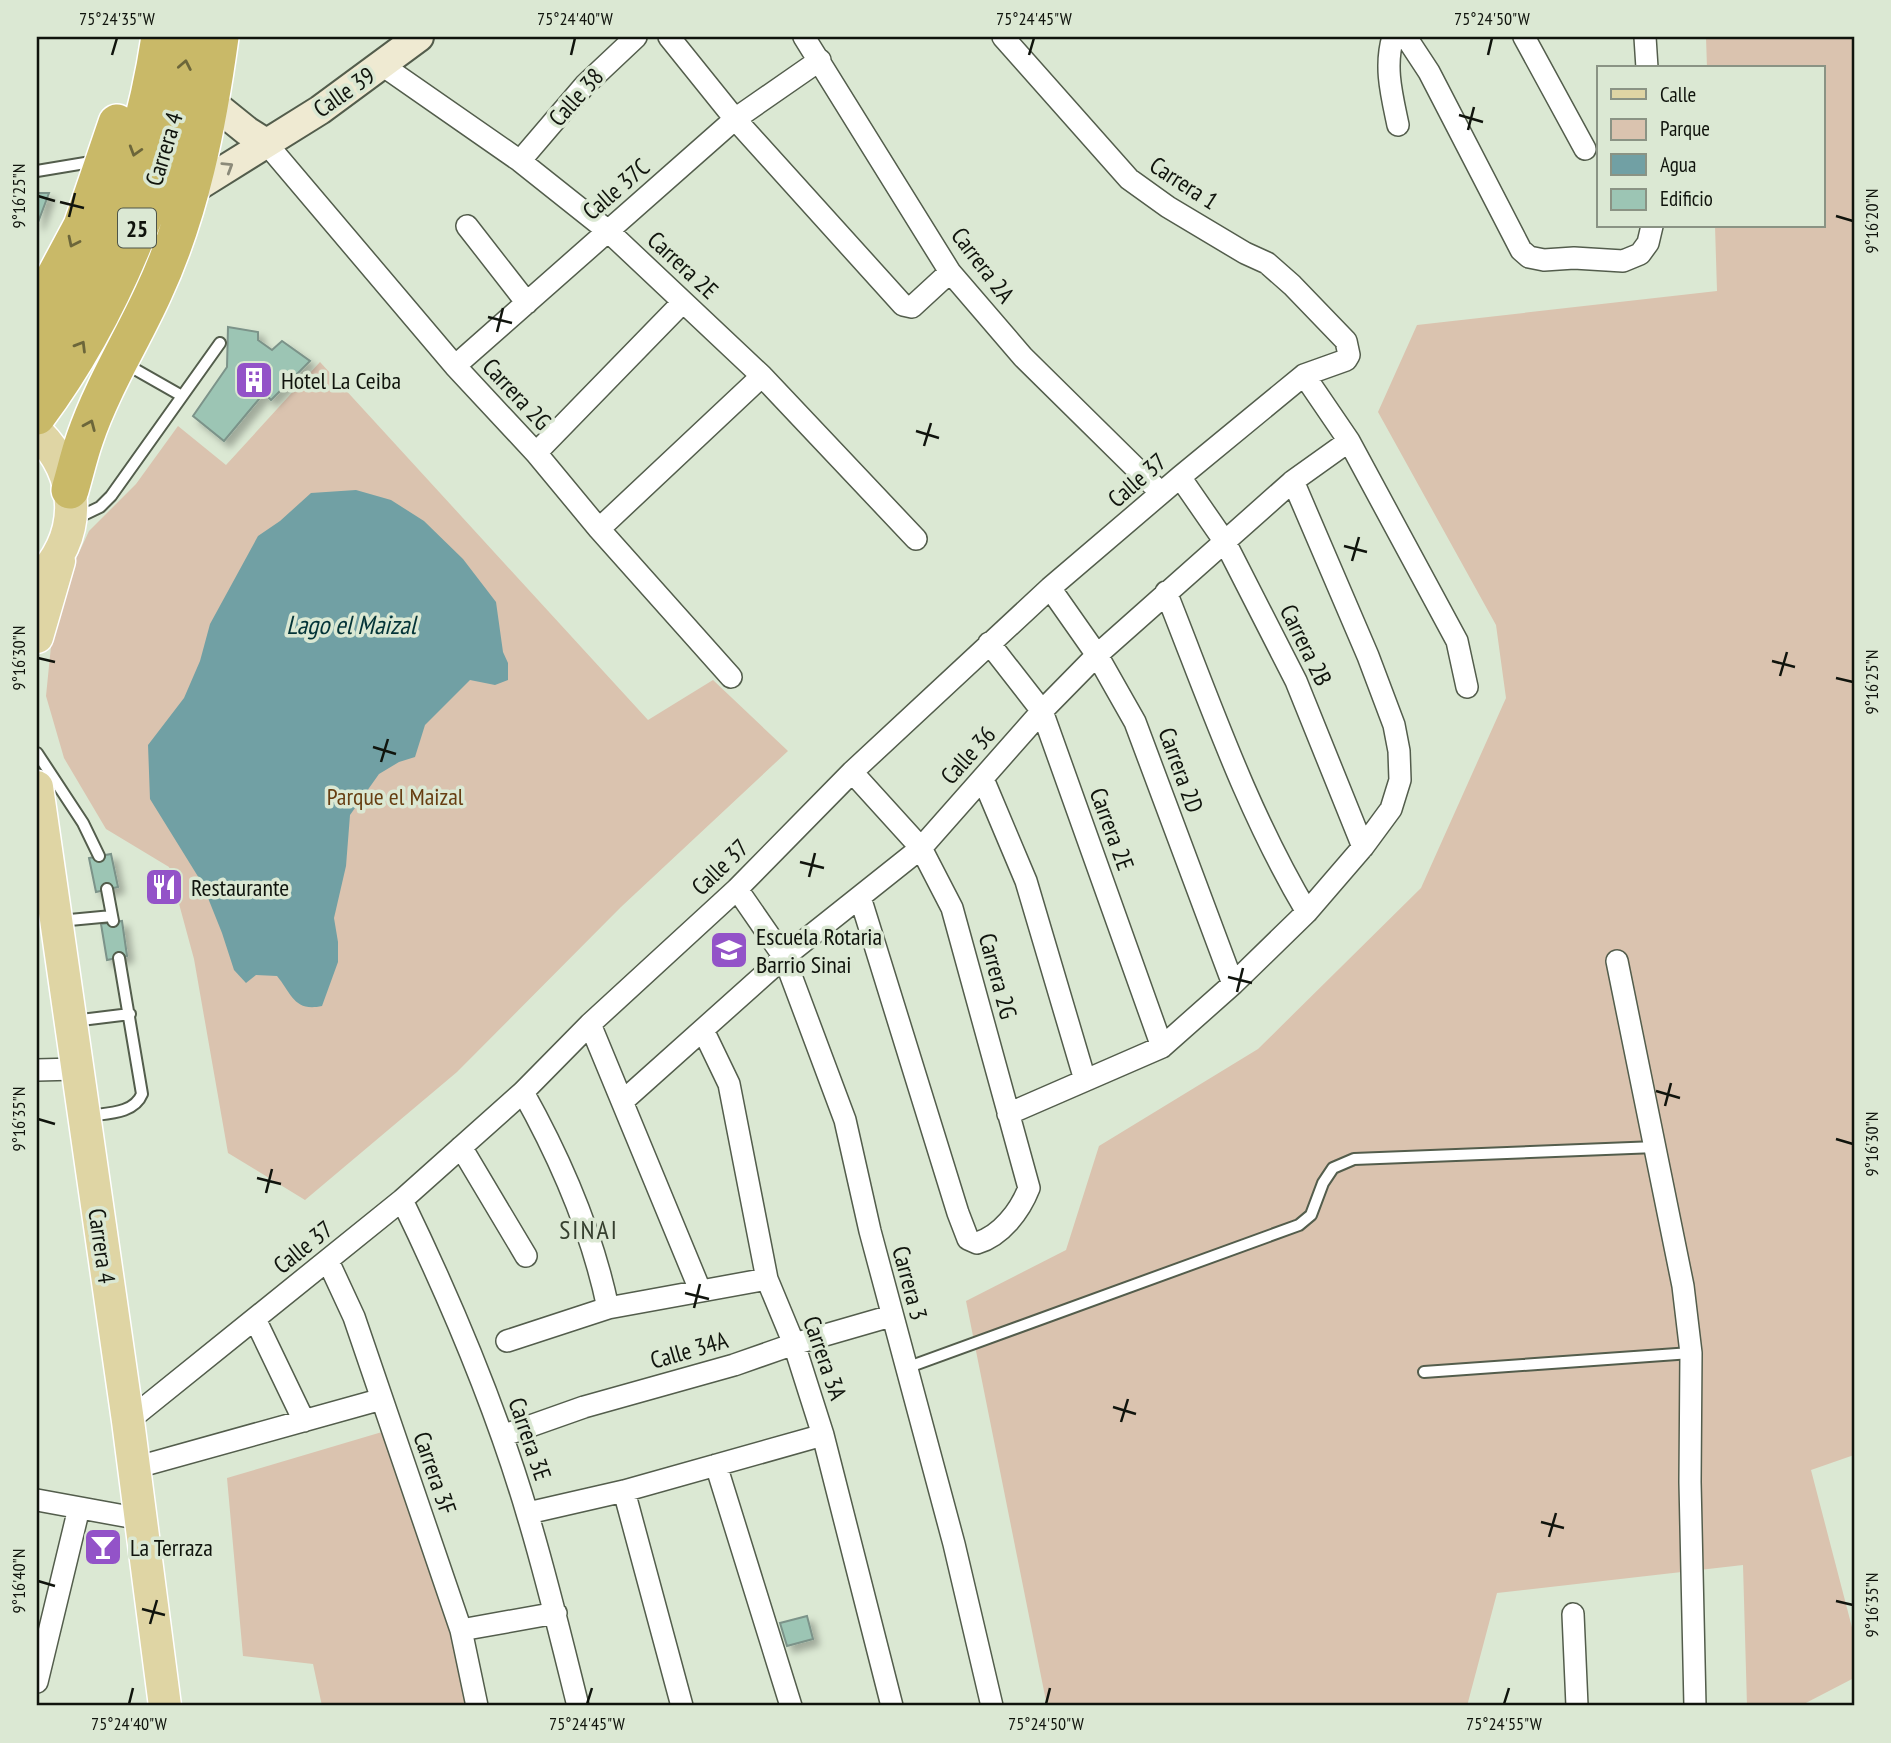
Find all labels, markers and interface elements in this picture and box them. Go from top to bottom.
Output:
text: 75°24'35"W [79,7,155,30]
text: 75°24'40"W [537,7,613,30]
text: 75°24'45"W [996,7,1072,30]
text: 75°24'50"W [1454,7,1530,30]
one-way arrow [177,59,192,71]
street label: Calle 39 [307,60,381,124]
street label: Calle 38 [542,61,610,133]
legend [1597,66,1825,228]
text: Calle [1660,81,1696,108]
street label: Carrera 4 [138,108,190,190]
text: Parque [1660,115,1710,142]
one-way arrow [129,144,143,157]
street label: Carrera 1 [1144,149,1224,217]
street label: Calle 37C [576,151,656,227]
text: Agua [1660,151,1696,178]
one-way arrow [221,163,234,176]
text: 9°16'25"N [7,164,30,228]
text: Edificio [1660,185,1713,212]
text: 9°16'20"N [1860,189,1883,253]
road number: 25 [118,208,156,247]
street label: Carrera 2A [945,221,1022,309]
street label: Carrera 2E [641,224,725,306]
one-way arrow [68,235,82,247]
one-way arrow [73,341,86,354]
street label: Carrera 2G [476,352,558,436]
building icon: Hotel La Ceiba [233,359,275,401]
place label: Hotel La Ceiba [281,365,401,396]
one-way arrow [82,419,96,431]
street label: Calle 37 [1101,446,1173,514]
street label: Carrera 2B [1273,599,1339,691]
water label: Lago el Maizal [286,608,419,641]
text: 9°16'30"N [7,626,30,690]
text: 9°16'25"N [1860,650,1883,714]
street label: Calle 36 [934,719,1002,791]
street label: Carrera 2D [1151,723,1211,817]
park label: Parque el Maizal [327,781,464,812]
street label: Carrera 2E [1083,783,1141,875]
street label: Calle 37 [685,832,755,902]
restaurant icon: Restaurante [143,866,185,908]
place label: Restaurante [191,872,289,903]
place label: Escuela Rotaria Barrio Sinai [756,921,882,980]
school or university icon: Escuela Rotaria Barrio Sinai [708,929,750,971]
street label: Carrera 2G [972,930,1024,1022]
text: 9°16'35"N [7,1087,30,1151]
text: 9°16'30"N [1860,1112,1883,1176]
street label: Carrera 4 [81,1206,123,1286]
district label: SINAI [559,1213,619,1246]
street label: Calle 37 [267,1214,339,1280]
street label: Carrera 3 [885,1243,935,1323]
street label: Carrera 3A [796,1312,854,1405]
street label: Calle 34A [647,1324,732,1376]
street label: Carrera 3E [501,1393,559,1485]
street label: Carrera 3F [406,1428,464,1518]
bar icon: La Terraza [82,1526,124,1568]
place label: La Terraza [130,1532,213,1563]
text: 9°16'40"N [7,1549,30,1613]
text: 9°16'35"N [1860,1573,1883,1637]
text: 75°24'40"W [91,1712,167,1735]
text: 75°24'45"W [549,1712,625,1735]
text: 75°24'50"W [1008,1712,1084,1735]
text: 75°24'55"W [1466,1712,1542,1735]

